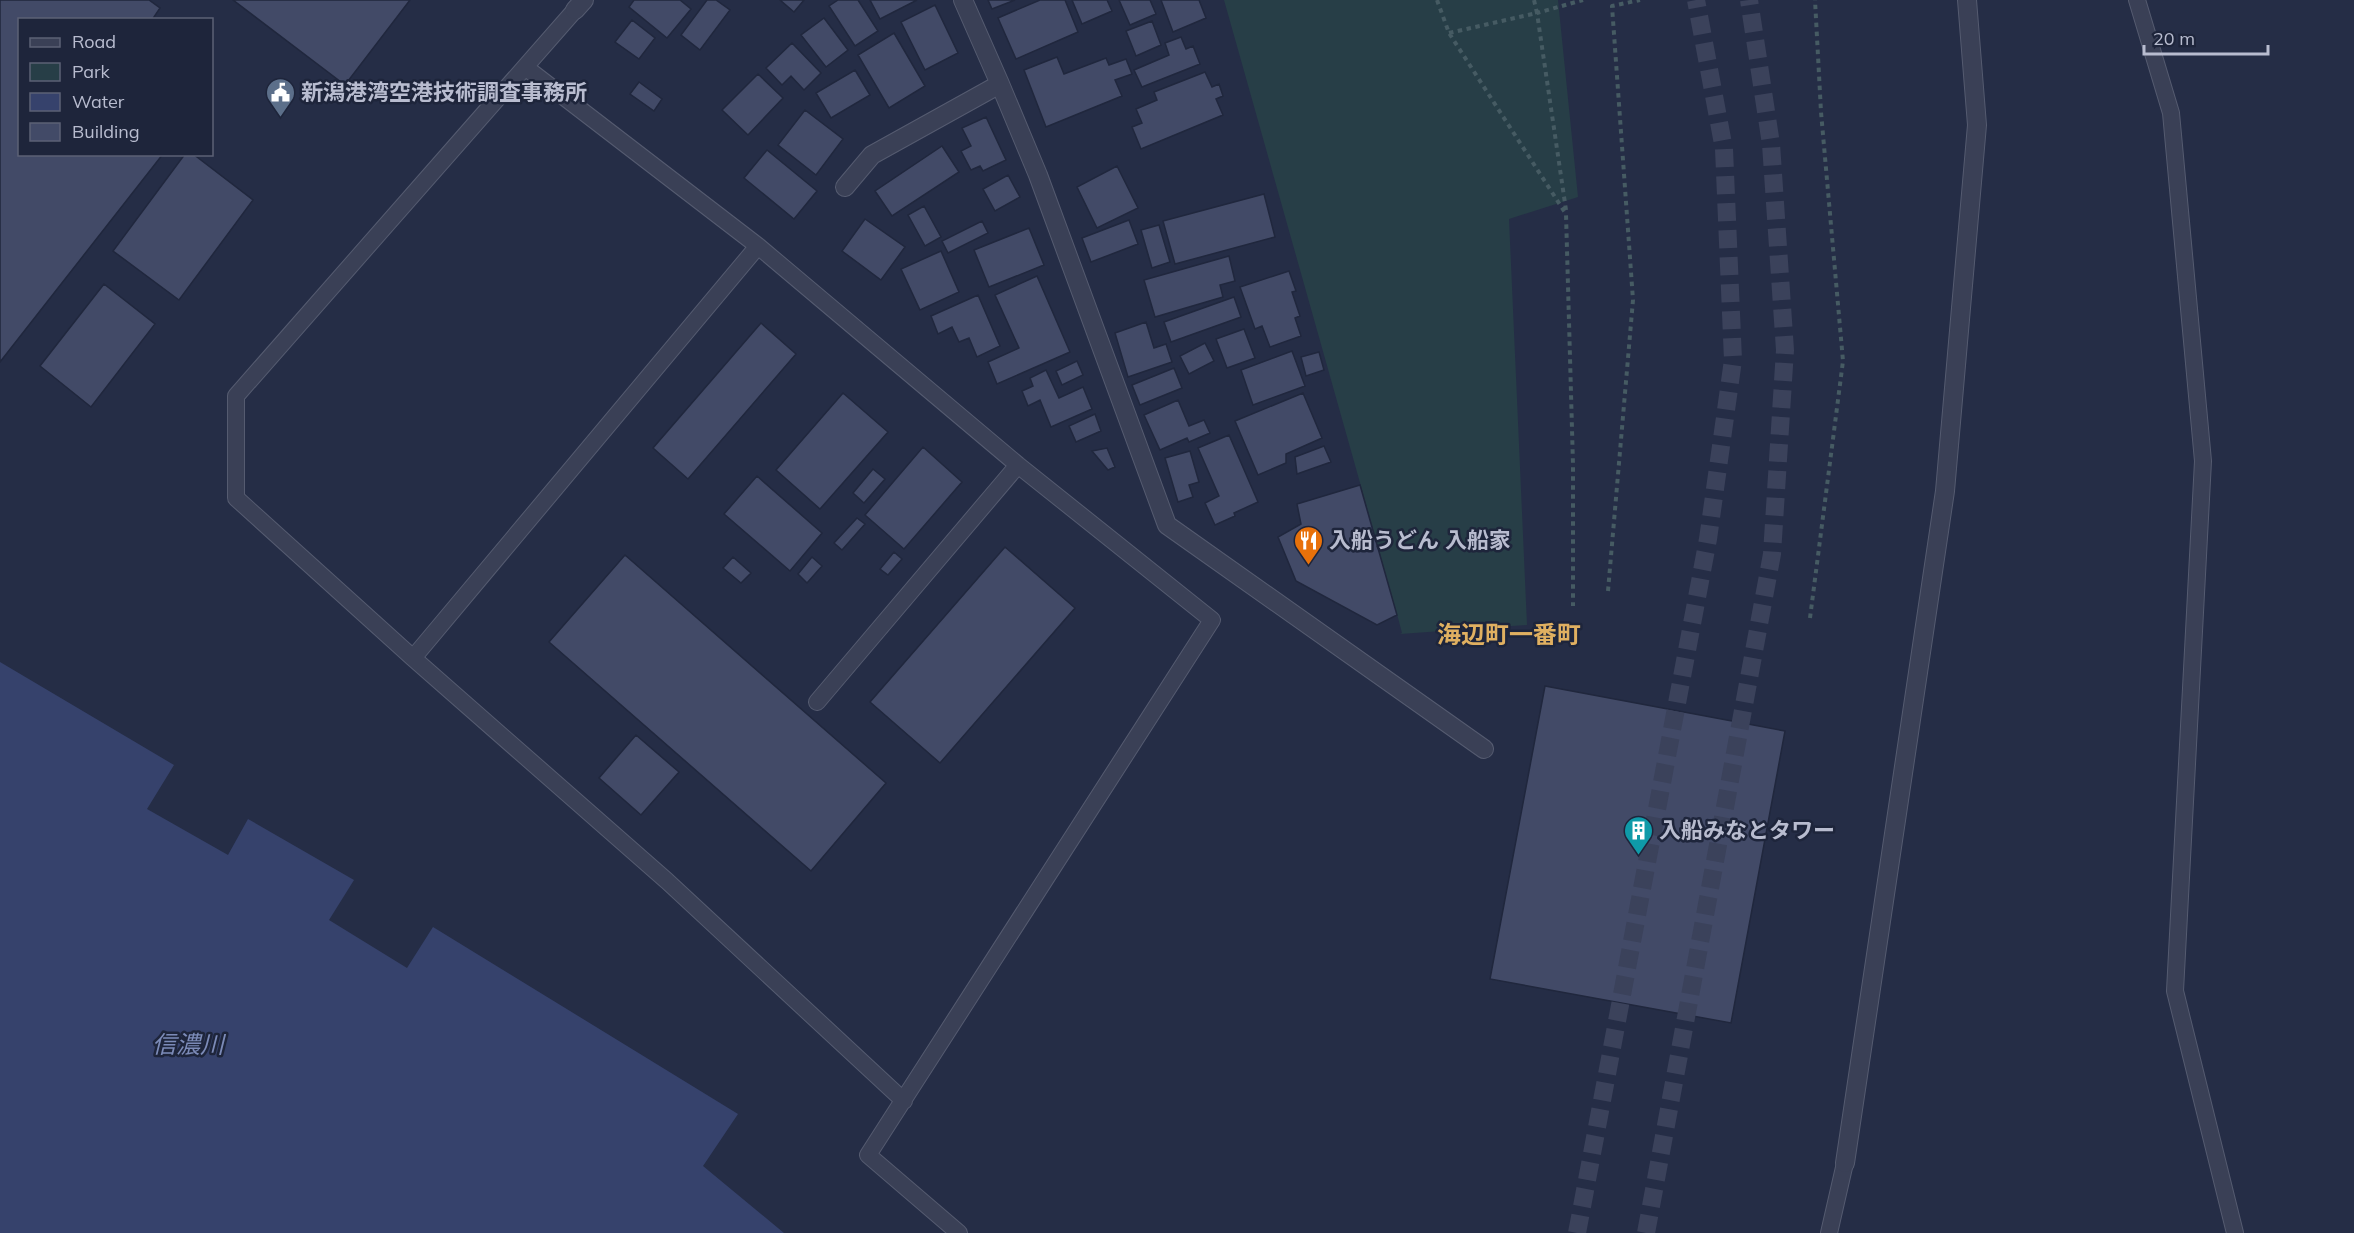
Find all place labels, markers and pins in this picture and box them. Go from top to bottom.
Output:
public building icon: 新潟港湾空港技術調査事務所 [264,76,296,118]
place label: 新潟港湾空港技術調査事務所 [301,78,587,106]
restaurant icon: 入船うどん 入船家 [1292,524,1324,566]
place label: 入船うどん 入船家 [1329,526,1511,554]
building icon: 入船みなとタワー [1622,814,1654,856]
place label: 入船みなとタワー [1659,816,1835,844]

